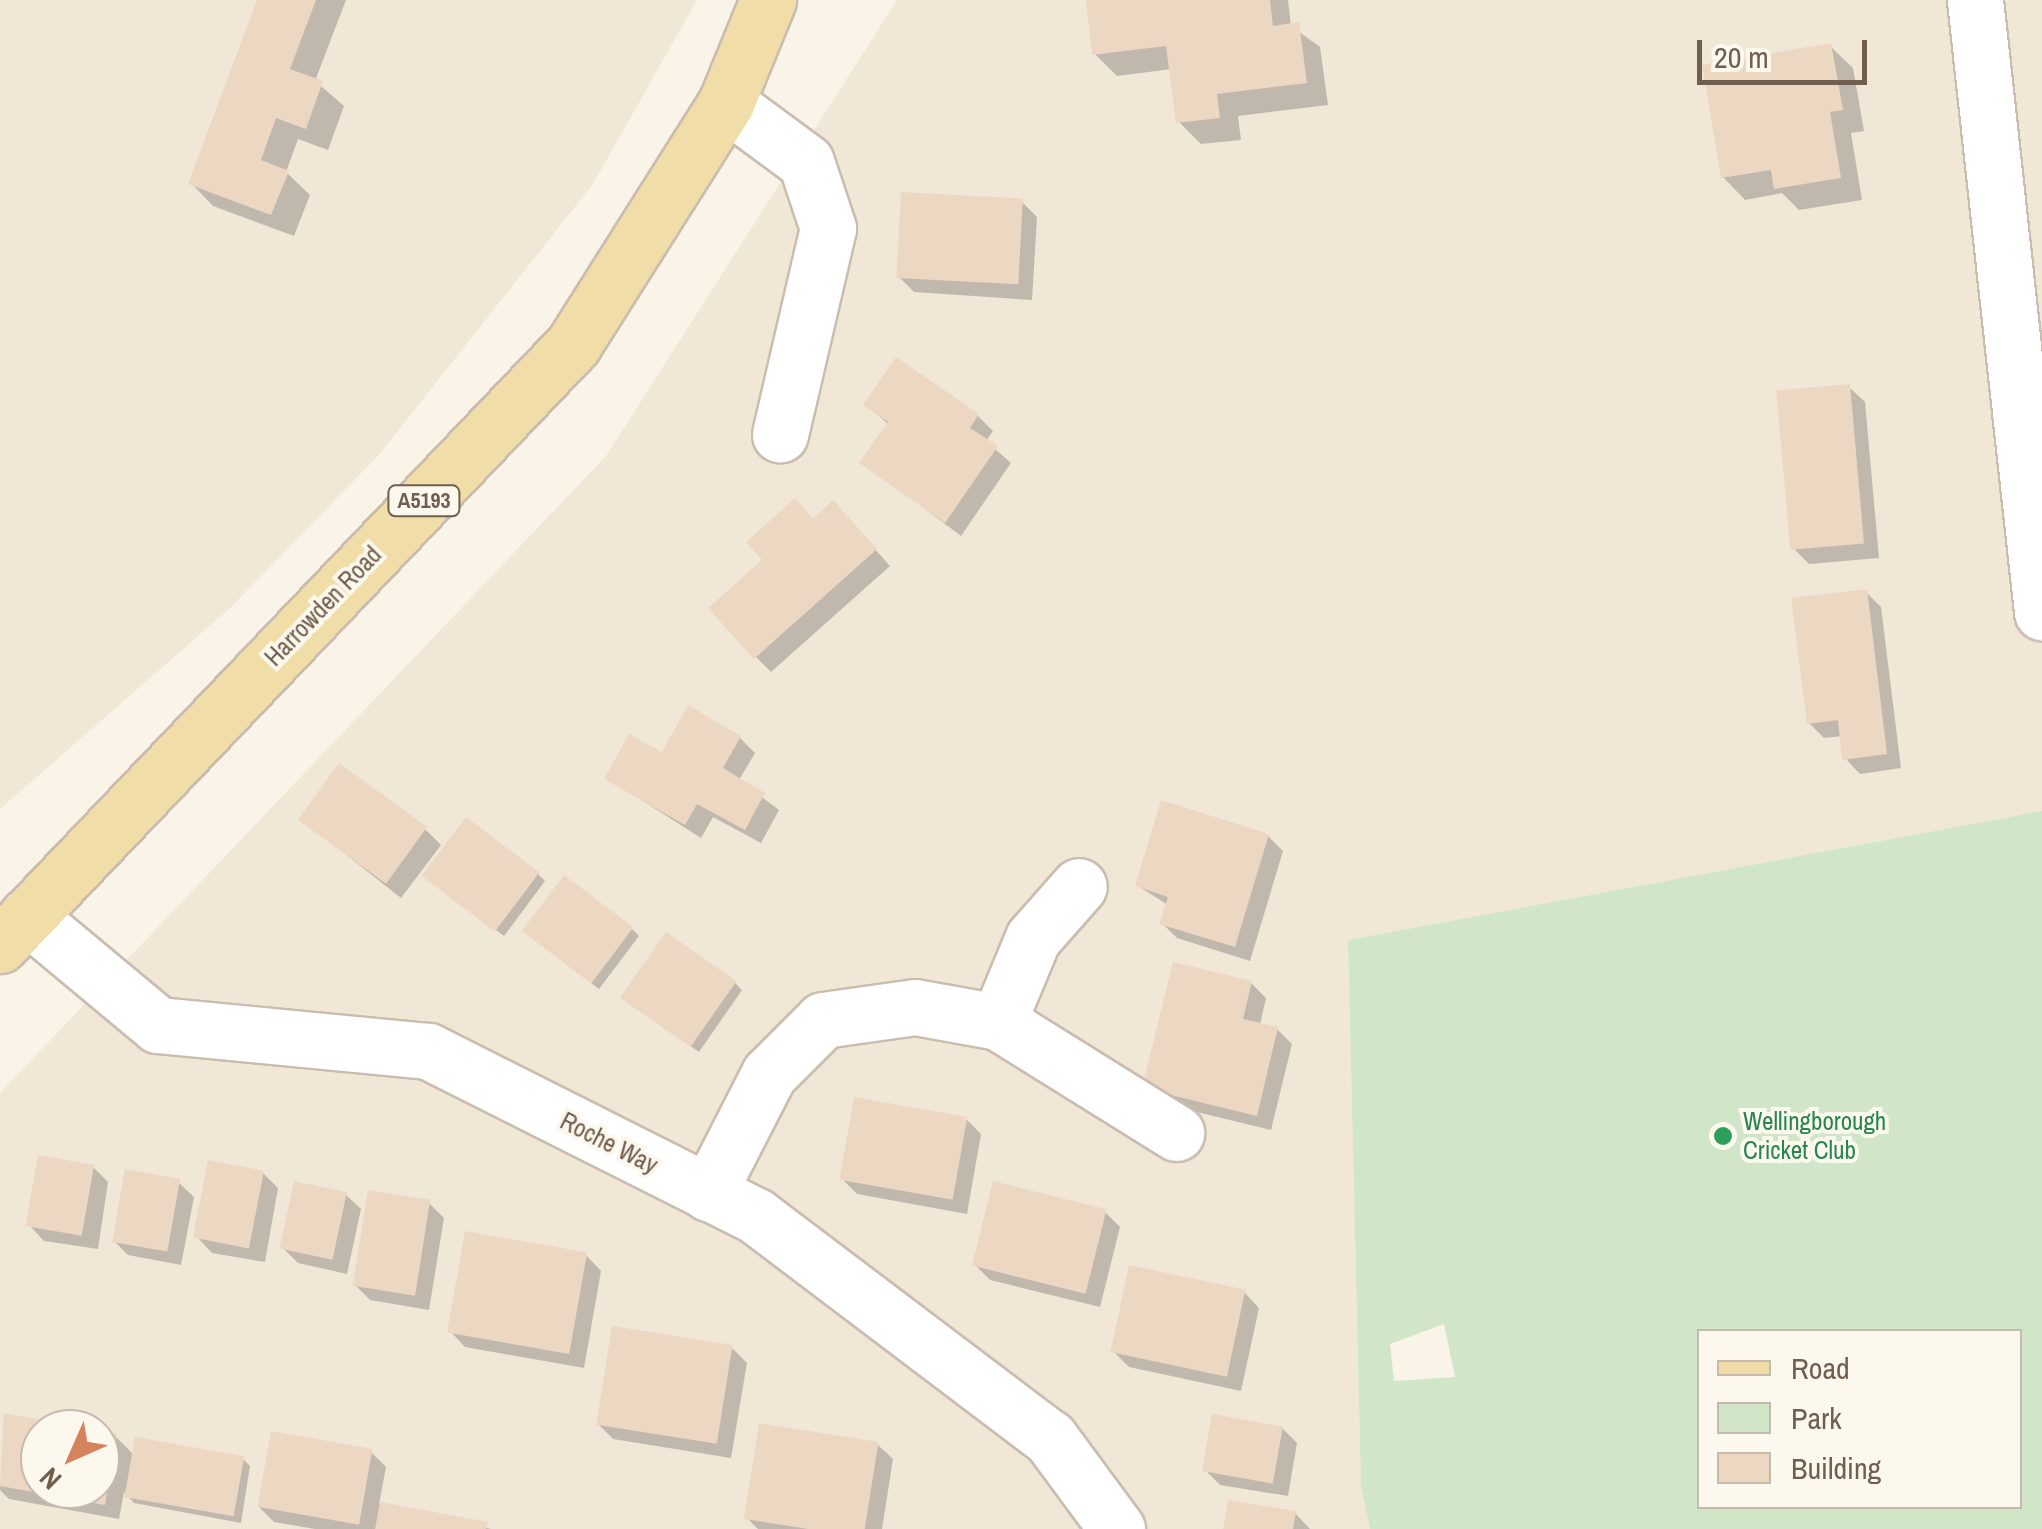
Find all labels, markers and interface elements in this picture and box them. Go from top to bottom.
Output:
scale bar [1702,20,1872,82]
text: 20 m [1714,37,1769,77]
road number: A5193 [386,484,462,518]
street label: Harrowden Road [258,540,388,672]
street label: Roche Way [555,1106,663,1180]
place label: Wellingborough Cricket Club [1743,1107,1886,1166]
marker: Wellingborough Cricket Club [1712,1125,1734,1147]
legend [1697,1329,2022,1509]
text: Road [1791,1348,1850,1388]
text: Park [1791,1398,1842,1438]
north arrow [20,1409,120,1509]
text: Building [1791,1448,1881,1488]
text: N [31,1460,70,1498]

